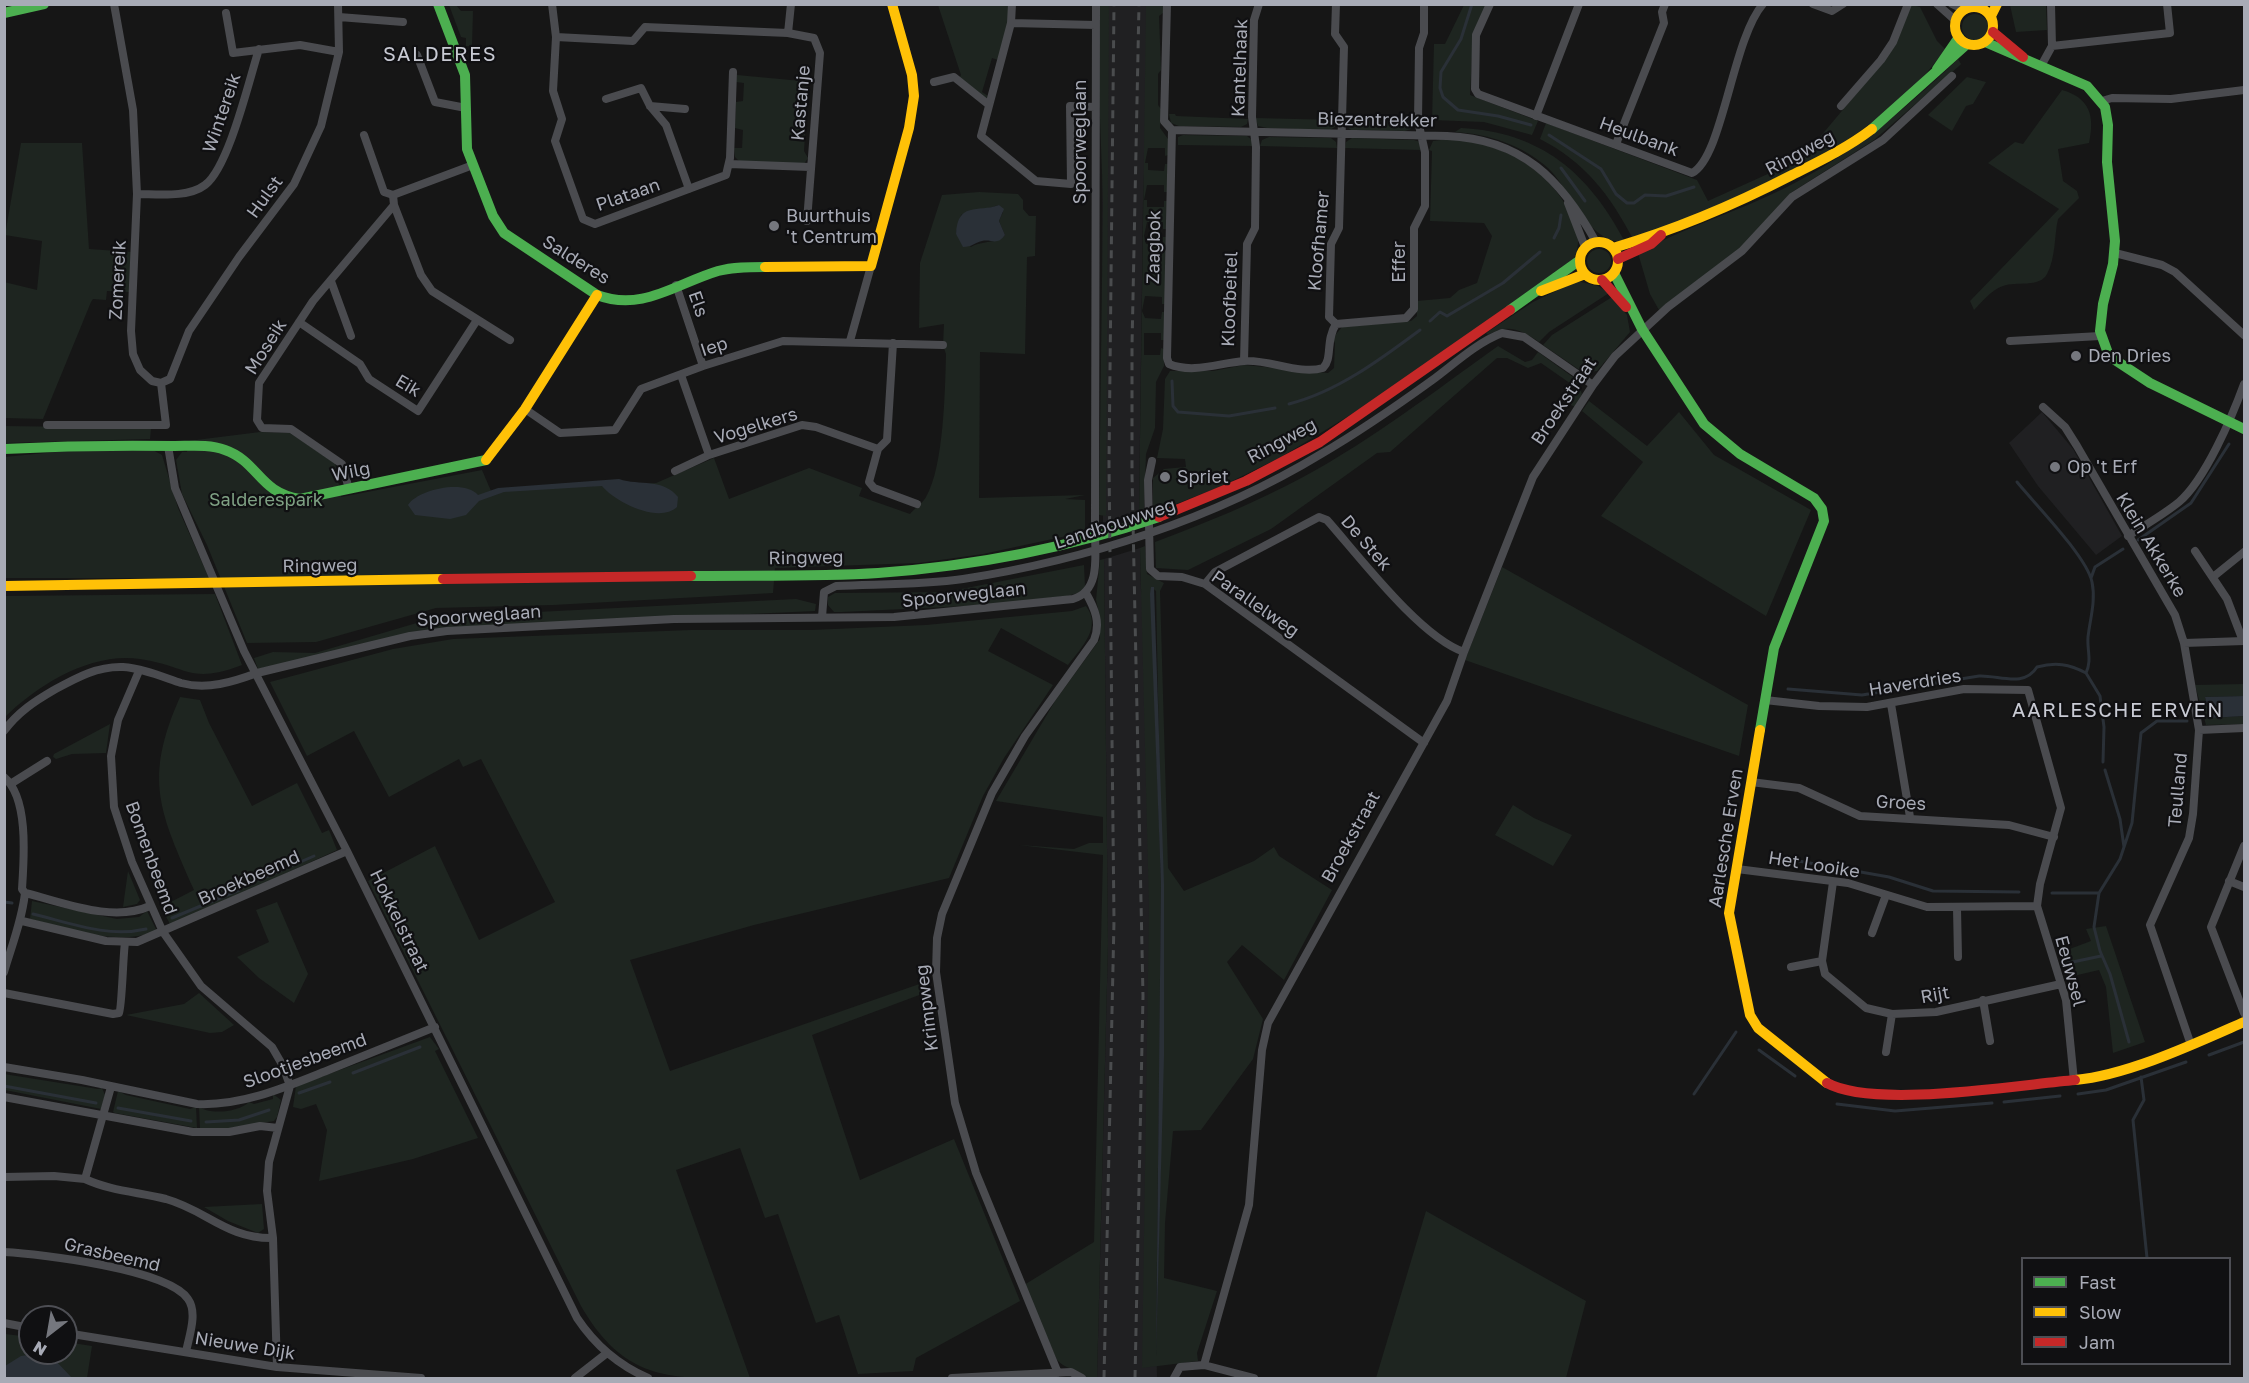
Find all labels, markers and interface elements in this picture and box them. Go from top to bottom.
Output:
street label: Kantelhaak [1227,19,1253,117]
district label: SALDERES [383,43,497,67]
street label: Kastanje [787,64,815,142]
street label: Wintereik [198,70,246,156]
street label: Spoorweglaan [1069,80,1091,204]
street label: Biezentrekker [1317,108,1437,132]
street label: Heulbank [1596,113,1682,161]
street label: Ringweg [1762,126,1838,180]
street label: Hulst [242,172,288,222]
street label: Plataan [593,174,663,216]
street label: Kloofhamer [1304,190,1334,292]
place label: Buurthuis 't Centrum [786,205,877,248]
street label: Zaagbok [1143,210,1165,284]
marker: Buurthuis 't Centrum [767,219,781,233]
street label: Salderes [538,231,614,289]
street label: Zomereik [105,240,131,320]
street label: Effer [1388,241,1410,283]
street label: Kloofbeitel [1218,251,1242,347]
street label: Els [684,288,712,320]
street label: Moseik [241,315,291,379]
street label: Iep [698,333,730,361]
place label: Den Dries [2088,345,2171,367]
marker: Den Dries [2069,349,2083,363]
street label: Broekstraat [1527,353,1601,449]
street label: Eik [391,370,425,402]
street label: Vogelkers [712,403,800,449]
street label: Ringweg [1244,414,1320,468]
place label: Op 't Erf [2067,456,2137,478]
street label: Wilg [330,458,372,486]
marker: Op 't Erf [2048,460,2062,474]
place label: Spriet [1177,466,1229,488]
marker: Spriet [1158,470,1172,484]
park label: Salderespark [209,489,323,511]
street label: Klein Akkerke [2111,489,2191,601]
street label: Landbouwweg [1052,494,1178,554]
street label: De Stek [1336,511,1396,575]
street label: Ringweg [768,547,844,569]
street label: Ringweg [282,555,358,577]
street label: Parallelweg [1207,566,1303,642]
street label: Spoorweglaan [901,578,1027,612]
street label: Spoorweglaan [416,601,542,631]
street label: Haverdries [1867,665,1963,701]
district label: AARLESCHE ERVEN [2012,699,2224,723]
street label: Teulland [2164,752,2192,828]
street label: Aarlesche Erven [1704,767,1748,909]
street label: Broekstraat [1317,787,1385,887]
street label: Groes [1875,791,1927,815]
street label: Bomenbeemd [120,798,182,918]
street label: Broekbeemd [195,846,303,910]
street label: Het Looike [1767,847,1861,883]
street label: Hokkelstraat [365,866,433,976]
street label: Eeuwsel [2050,933,2090,1009]
street label: Krimpweg [911,964,943,1052]
street label: Rijt [1919,982,1951,1008]
street label: Slootjesbeemd [240,1029,370,1093]
street label: Grasbeemd [62,1233,162,1277]
legend [2021,1257,2231,1365]
text: Fast [2079,1271,2116,1293]
text: Slow [2079,1301,2121,1323]
north arrow [18,1305,78,1365]
street label: Nieuwe Dijk [193,1327,297,1365]
text: Jam [2079,1331,2115,1353]
text: N [29,1337,50,1360]

